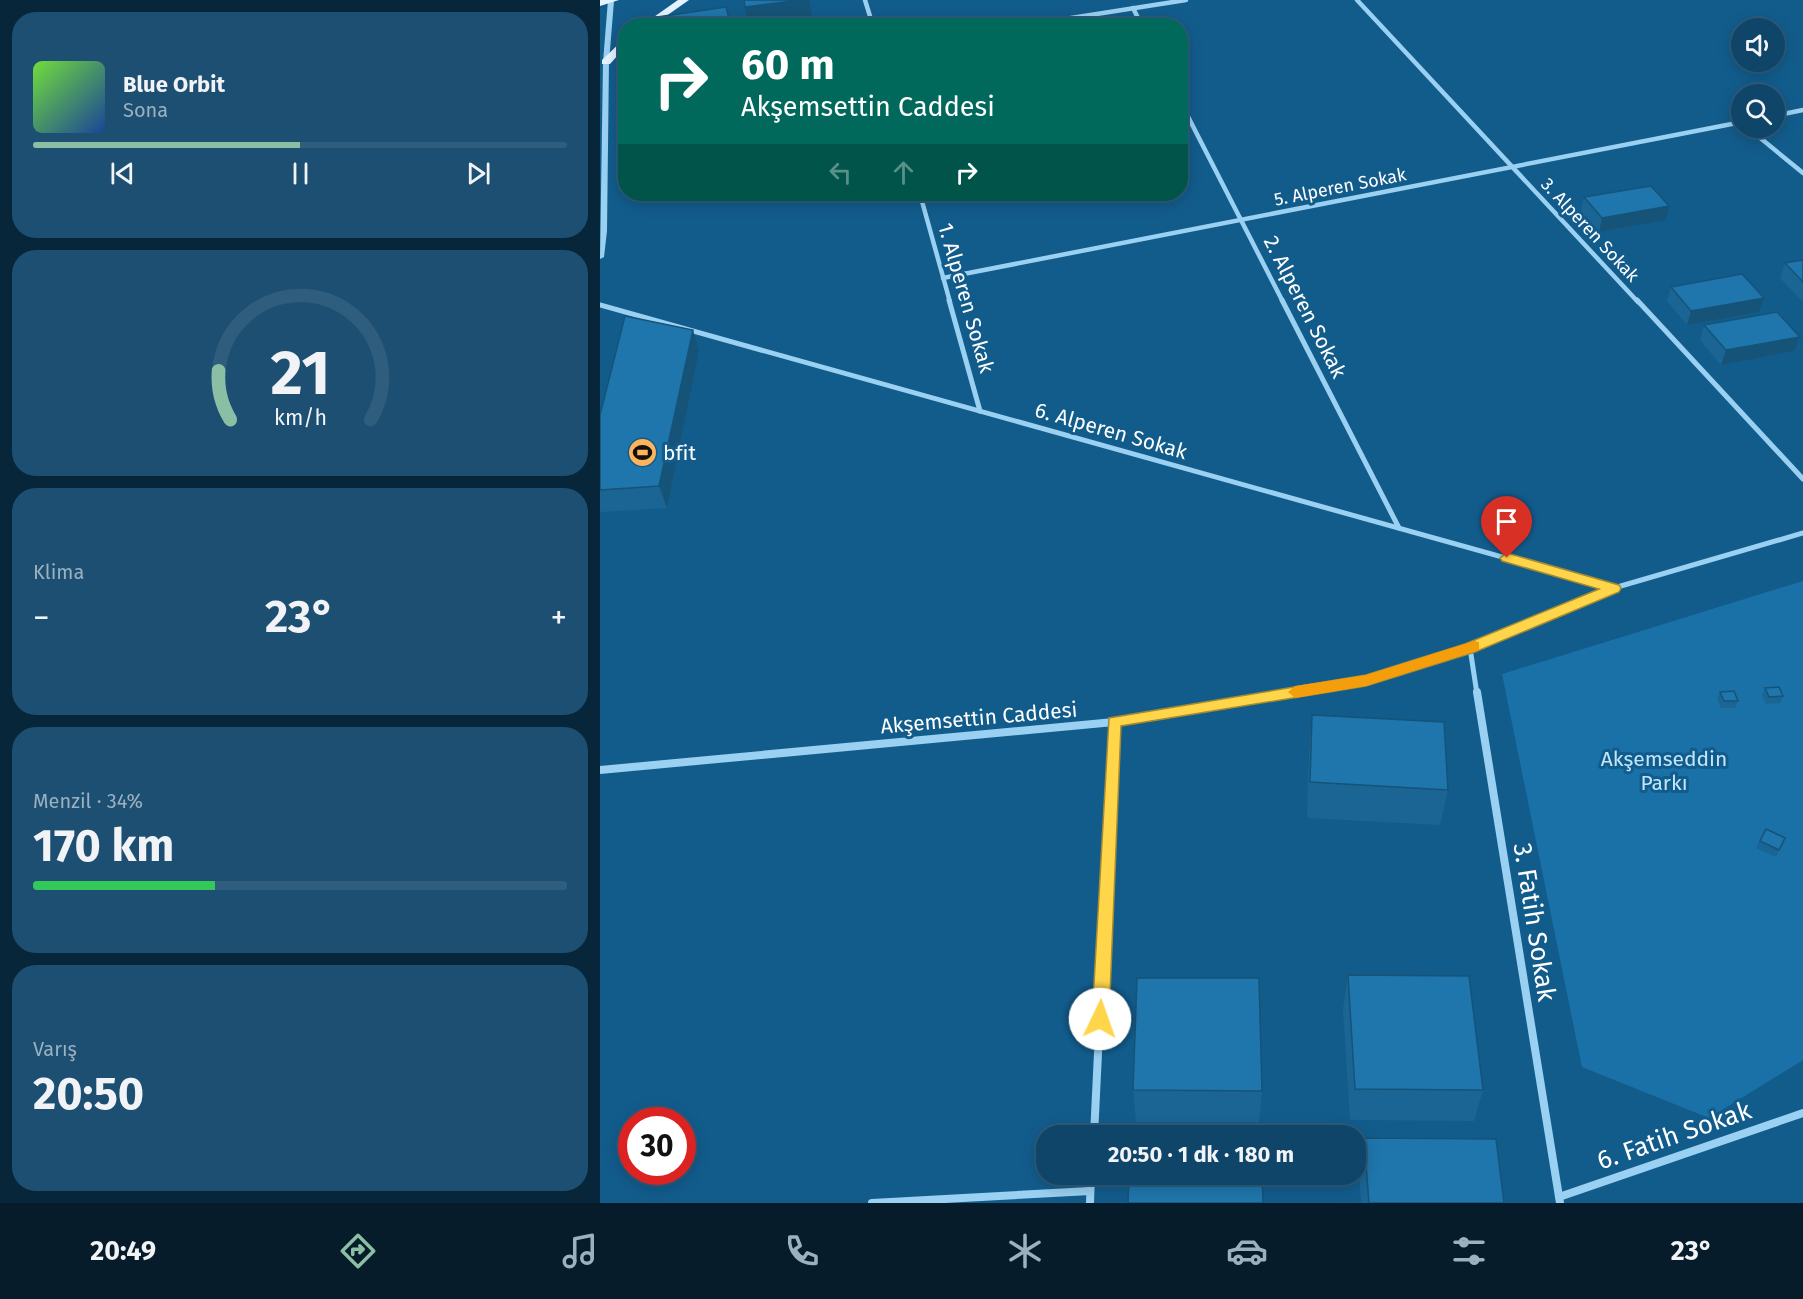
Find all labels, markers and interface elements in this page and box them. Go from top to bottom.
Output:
map controls [1731,18,1785,138]
button: sound [1731,18,1785,72]
text: 60 m [741,40,835,90]
icon: right [642,42,720,120]
text: Blue Orbit [123,71,225,98]
button: search [1731,84,1785,138]
text: Akşemsettin Caddesi [741,91,995,123]
text: Sona [123,98,168,122]
icon: left [824,156,857,189]
icon: ahead [887,156,920,189]
icon: right [950,156,983,189]
icon: previous [106,157,139,190]
icon: pause [284,157,317,190]
icon: next [462,157,495,190]
street label: 5. Alperen Sokak [1272,163,1409,211]
street label: 3. Alperen Sokak [1536,174,1644,287]
street label: 1. Alperen Sokak [932,220,1000,376]
street label: 2. Alperen Sokak [1258,232,1352,383]
text: 21 [270,336,330,411]
street label: 6. Alperen Sokak [1032,397,1190,465]
text: km/h [273,406,327,432]
sports icon: bfit [626,437,658,469]
place label: bfit [663,440,696,466]
pin [1481,496,1532,558]
icon: arrive [1490,505,1523,538]
text: Klima [33,560,84,584]
text: 23° [265,590,335,644]
text: − [33,598,50,638]
text: + [551,598,567,638]
street label: Akşemsettin Caddesi [880,696,1078,740]
park label: Akşemseddin Parkı [1601,746,1727,796]
text: Menzil · 34% [33,789,143,813]
text: 170 km [33,819,174,873]
street label: 3. Fatih Sokak [1507,841,1562,1004]
position arrow [1068,987,1132,1051]
text: Varış [33,1037,77,1061]
text: 20:50 [33,1067,144,1121]
street label: 6. Fatih Sokak [1593,1094,1756,1176]
speed limit sign: 30 [618,1107,696,1185]
text: 20:50 · 1 dk · 180 m [1108,1141,1294,1168]
icon: directions [337,1230,379,1272]
icon: music [559,1230,601,1272]
icon: phone [781,1230,823,1272]
icon: climate [1004,1230,1046,1272]
icon: car [1226,1230,1268,1272]
icon: filters [1448,1230,1490,1272]
text: 20:49 [90,1235,156,1267]
text: 23° [1671,1235,1713,1267]

